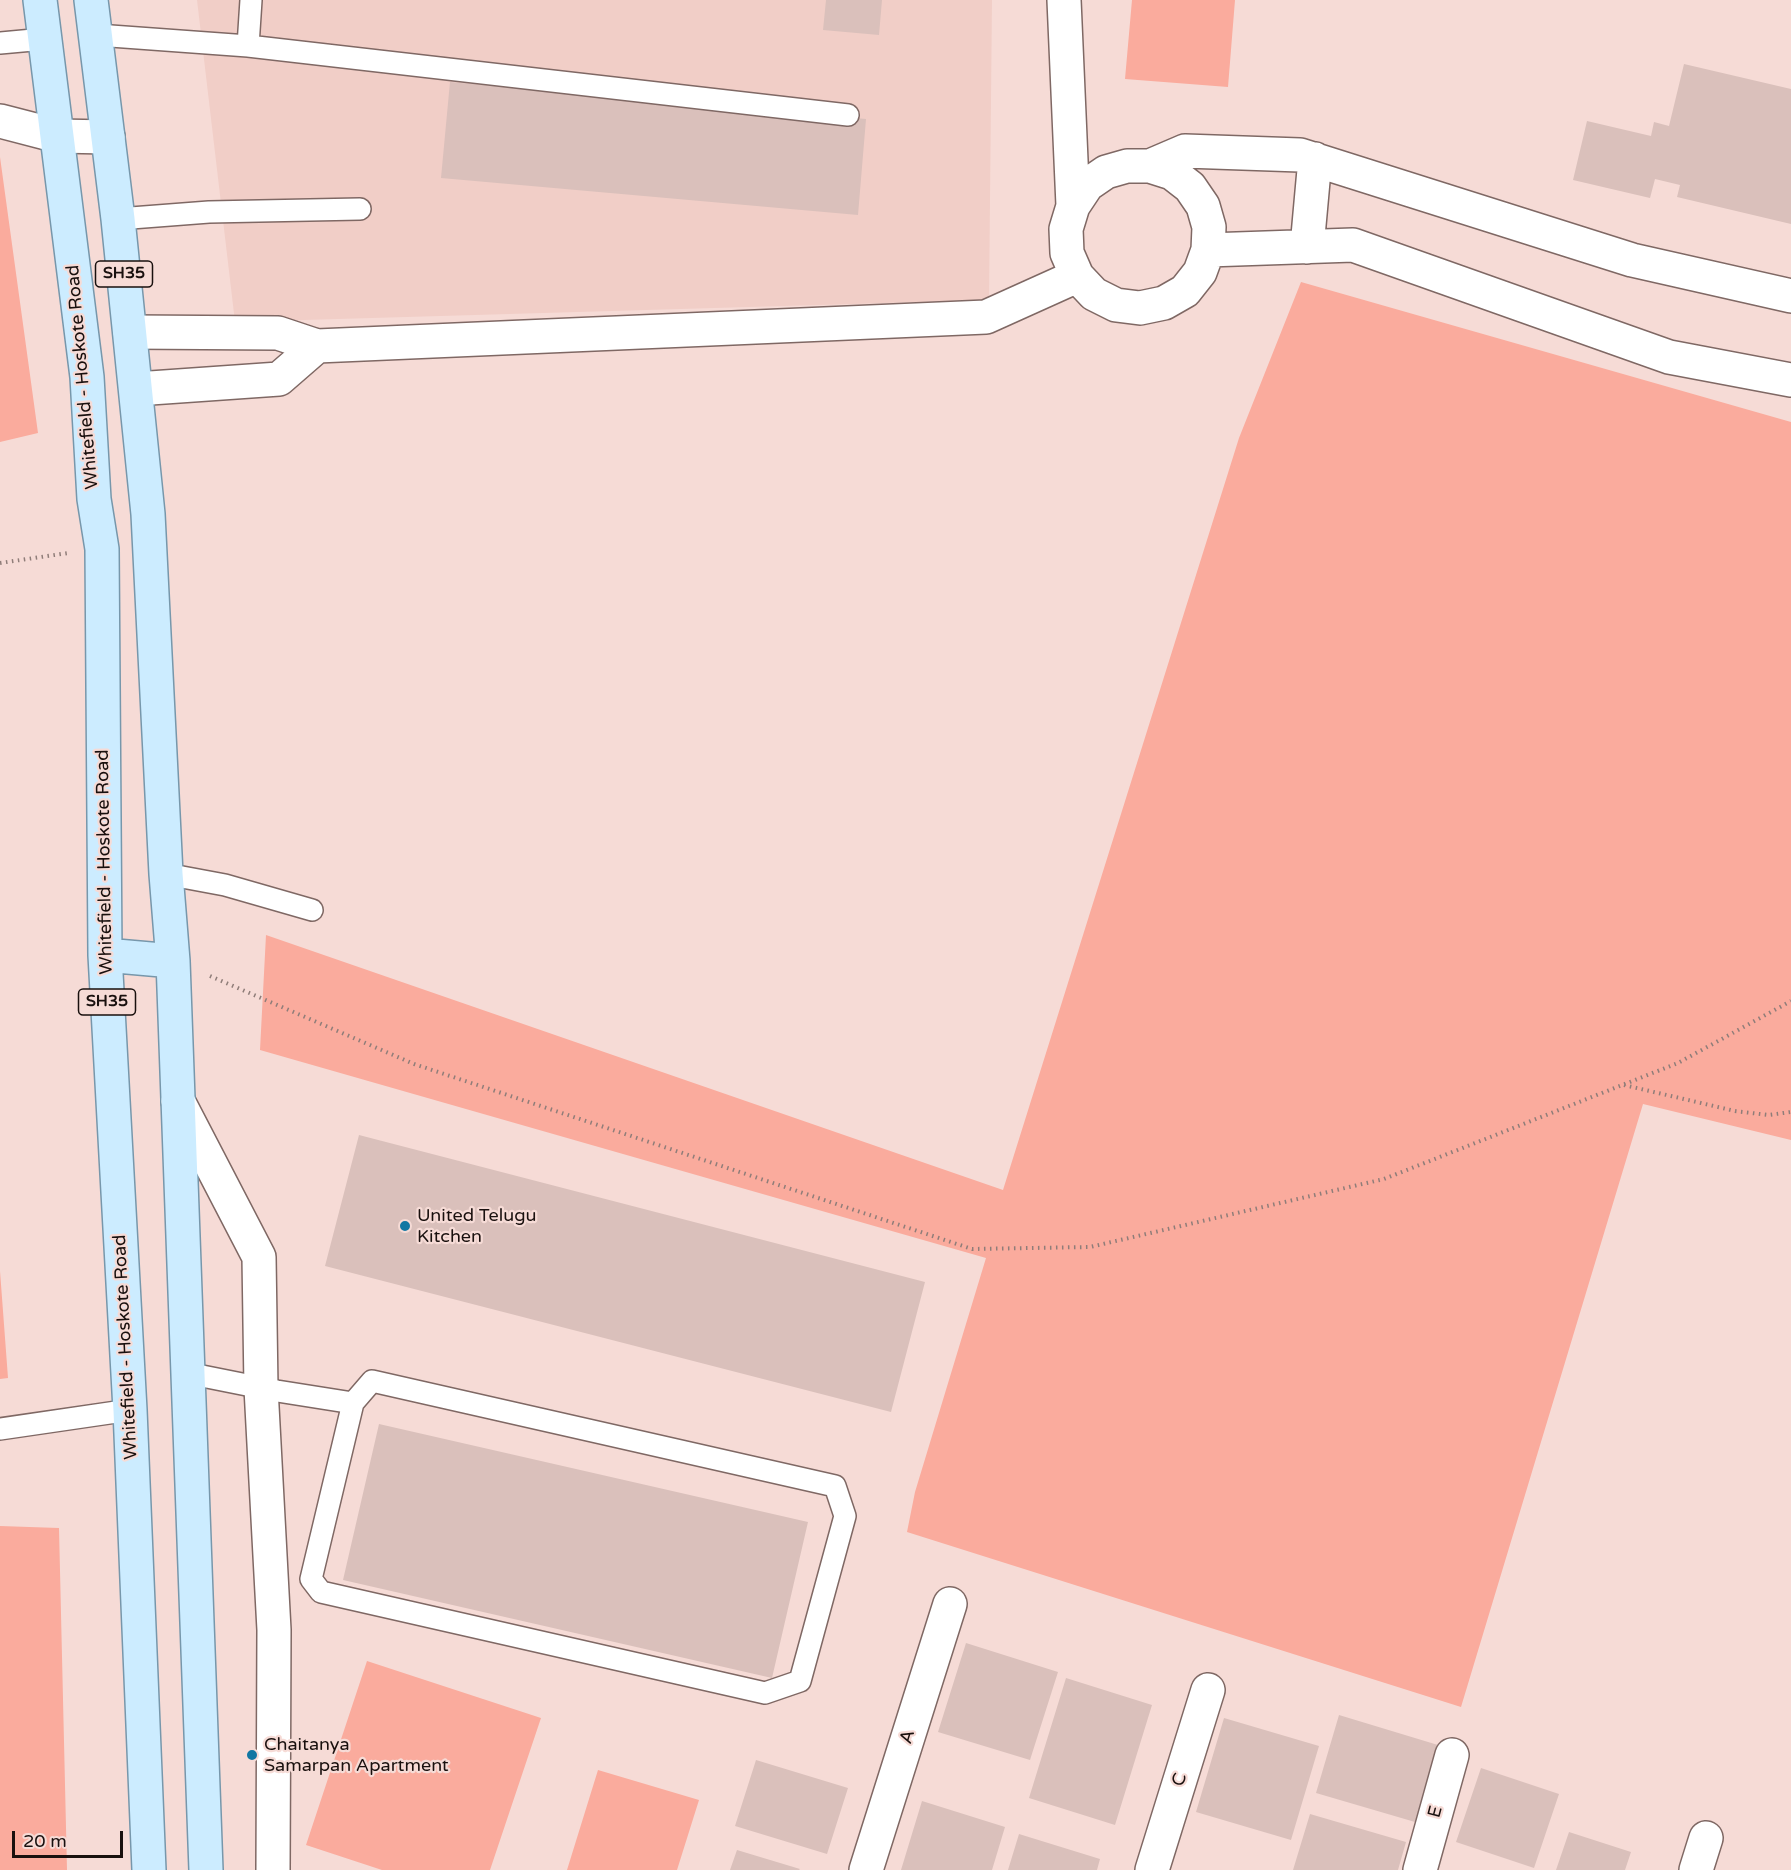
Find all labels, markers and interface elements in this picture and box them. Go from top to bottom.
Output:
road number: SH35 [96,261,152,287]
street label: Whitefield - Hoskote Road [62,264,104,490]
street label: Whitefield - Hoskote Road [92,749,118,975]
road number: SH35 [78,989,136,1015]
place label: United Telugu Kitchen [417,1205,537,1248]
marker: United Telugu Kitchen [398,1219,412,1233]
street label: Whitefield - Hoskote Road [109,1234,143,1460]
street label: A [896,1727,920,1747]
place label: Chaitanya Samarpan Apartment [264,1734,449,1776]
marker: Chaitanya Samarpan Apartment [245,1748,259,1762]
street label: C [1168,1771,1192,1789]
street label: E [1424,1804,1448,1820]
scale bar [15,1819,126,1857]
text: 20 m [23,1830,67,1852]

